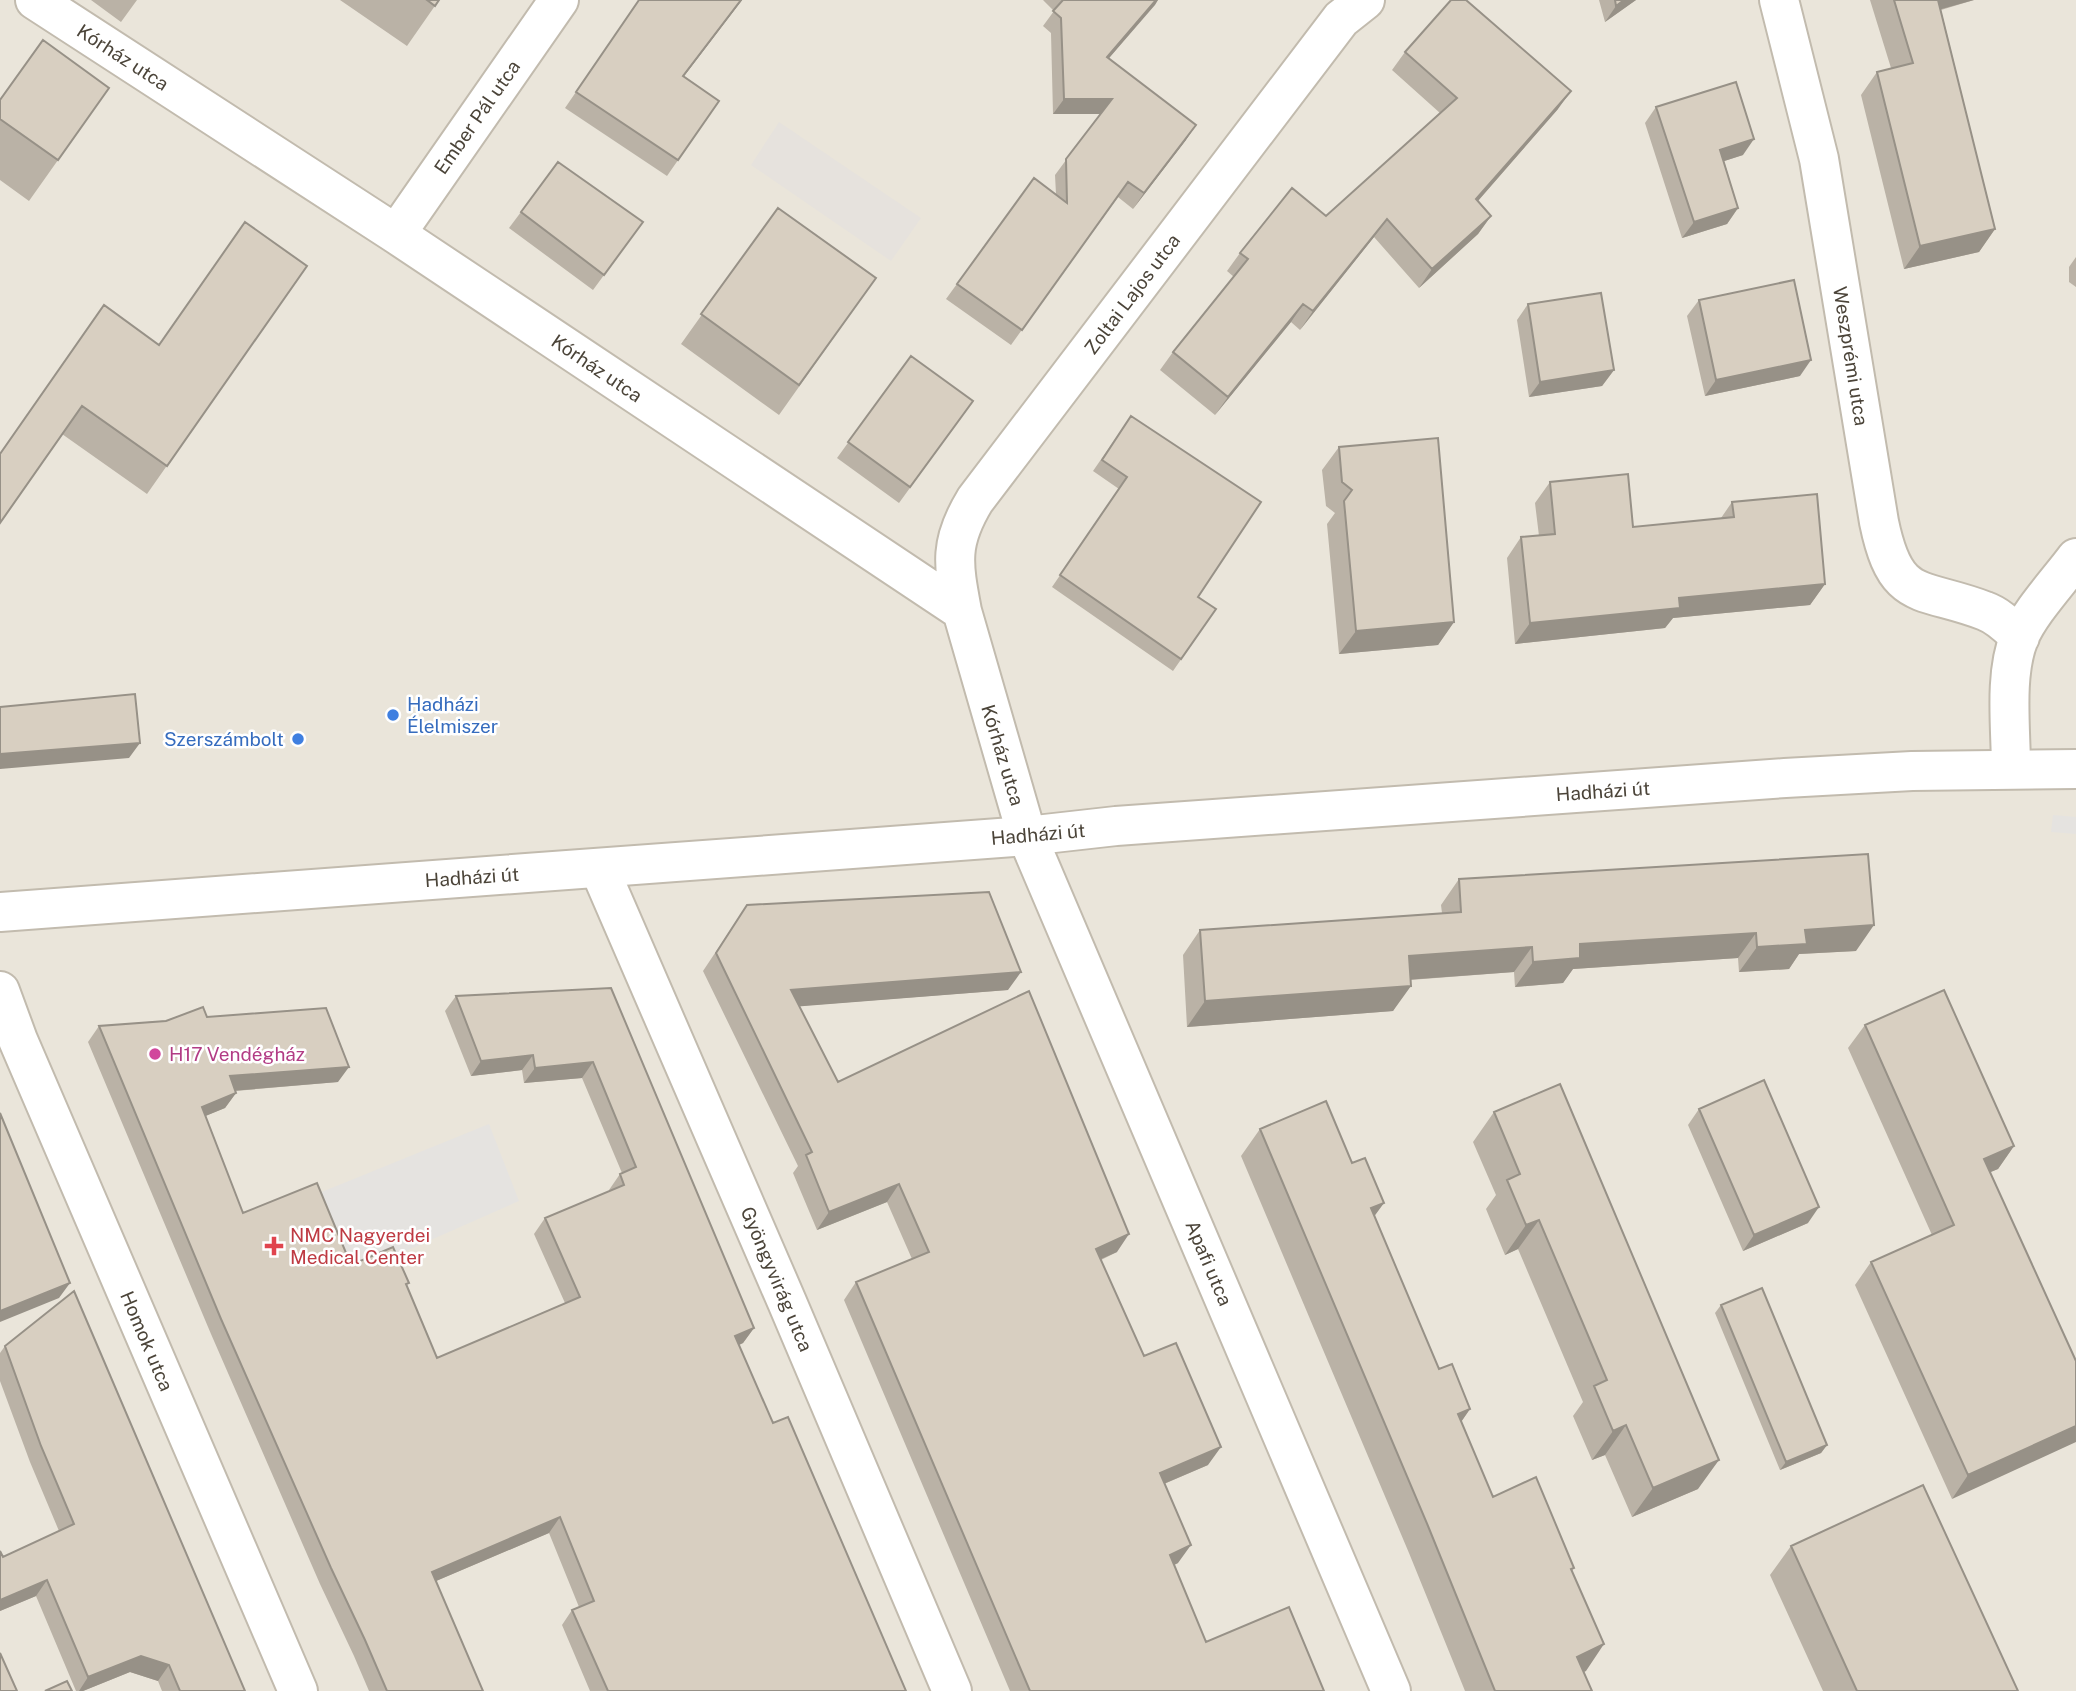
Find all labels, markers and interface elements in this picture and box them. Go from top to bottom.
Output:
street label: Kórház utca [73,19,173,95]
street label: Ember Pál utca [430,56,524,178]
street label: Zoltai Lajos utca [1080,230,1184,358]
street label: Weszprémi utca [1829,285,1873,427]
street label: Kórház utca [547,330,647,406]
place label: Hadházi Élelmiszer [407,693,498,737]
street label: Kórház utca [977,702,1029,808]
marker: Hadházi Élelmiszer [385,707,401,723]
place label: Szerszámbolt [164,728,284,750]
marker: Szerszámbolt [290,731,306,747]
street label: Hadházi út [1555,777,1651,805]
street label: Hadházi út [990,819,1086,849]
street label: Hadházi út [424,863,520,891]
place label: H17 Vendégház [169,1043,305,1065]
marker: H17 Vendégház [147,1046,163,1062]
street label: Gyöngyvirág utca [737,1203,817,1355]
street label: Apafi utca [1181,1217,1237,1309]
place label: NMC Nagyerdei Medical Center [290,1224,430,1268]
marker: NMC Nagyerdei Medical Center [264,1236,284,1256]
street label: Homok utca [116,1288,178,1394]

